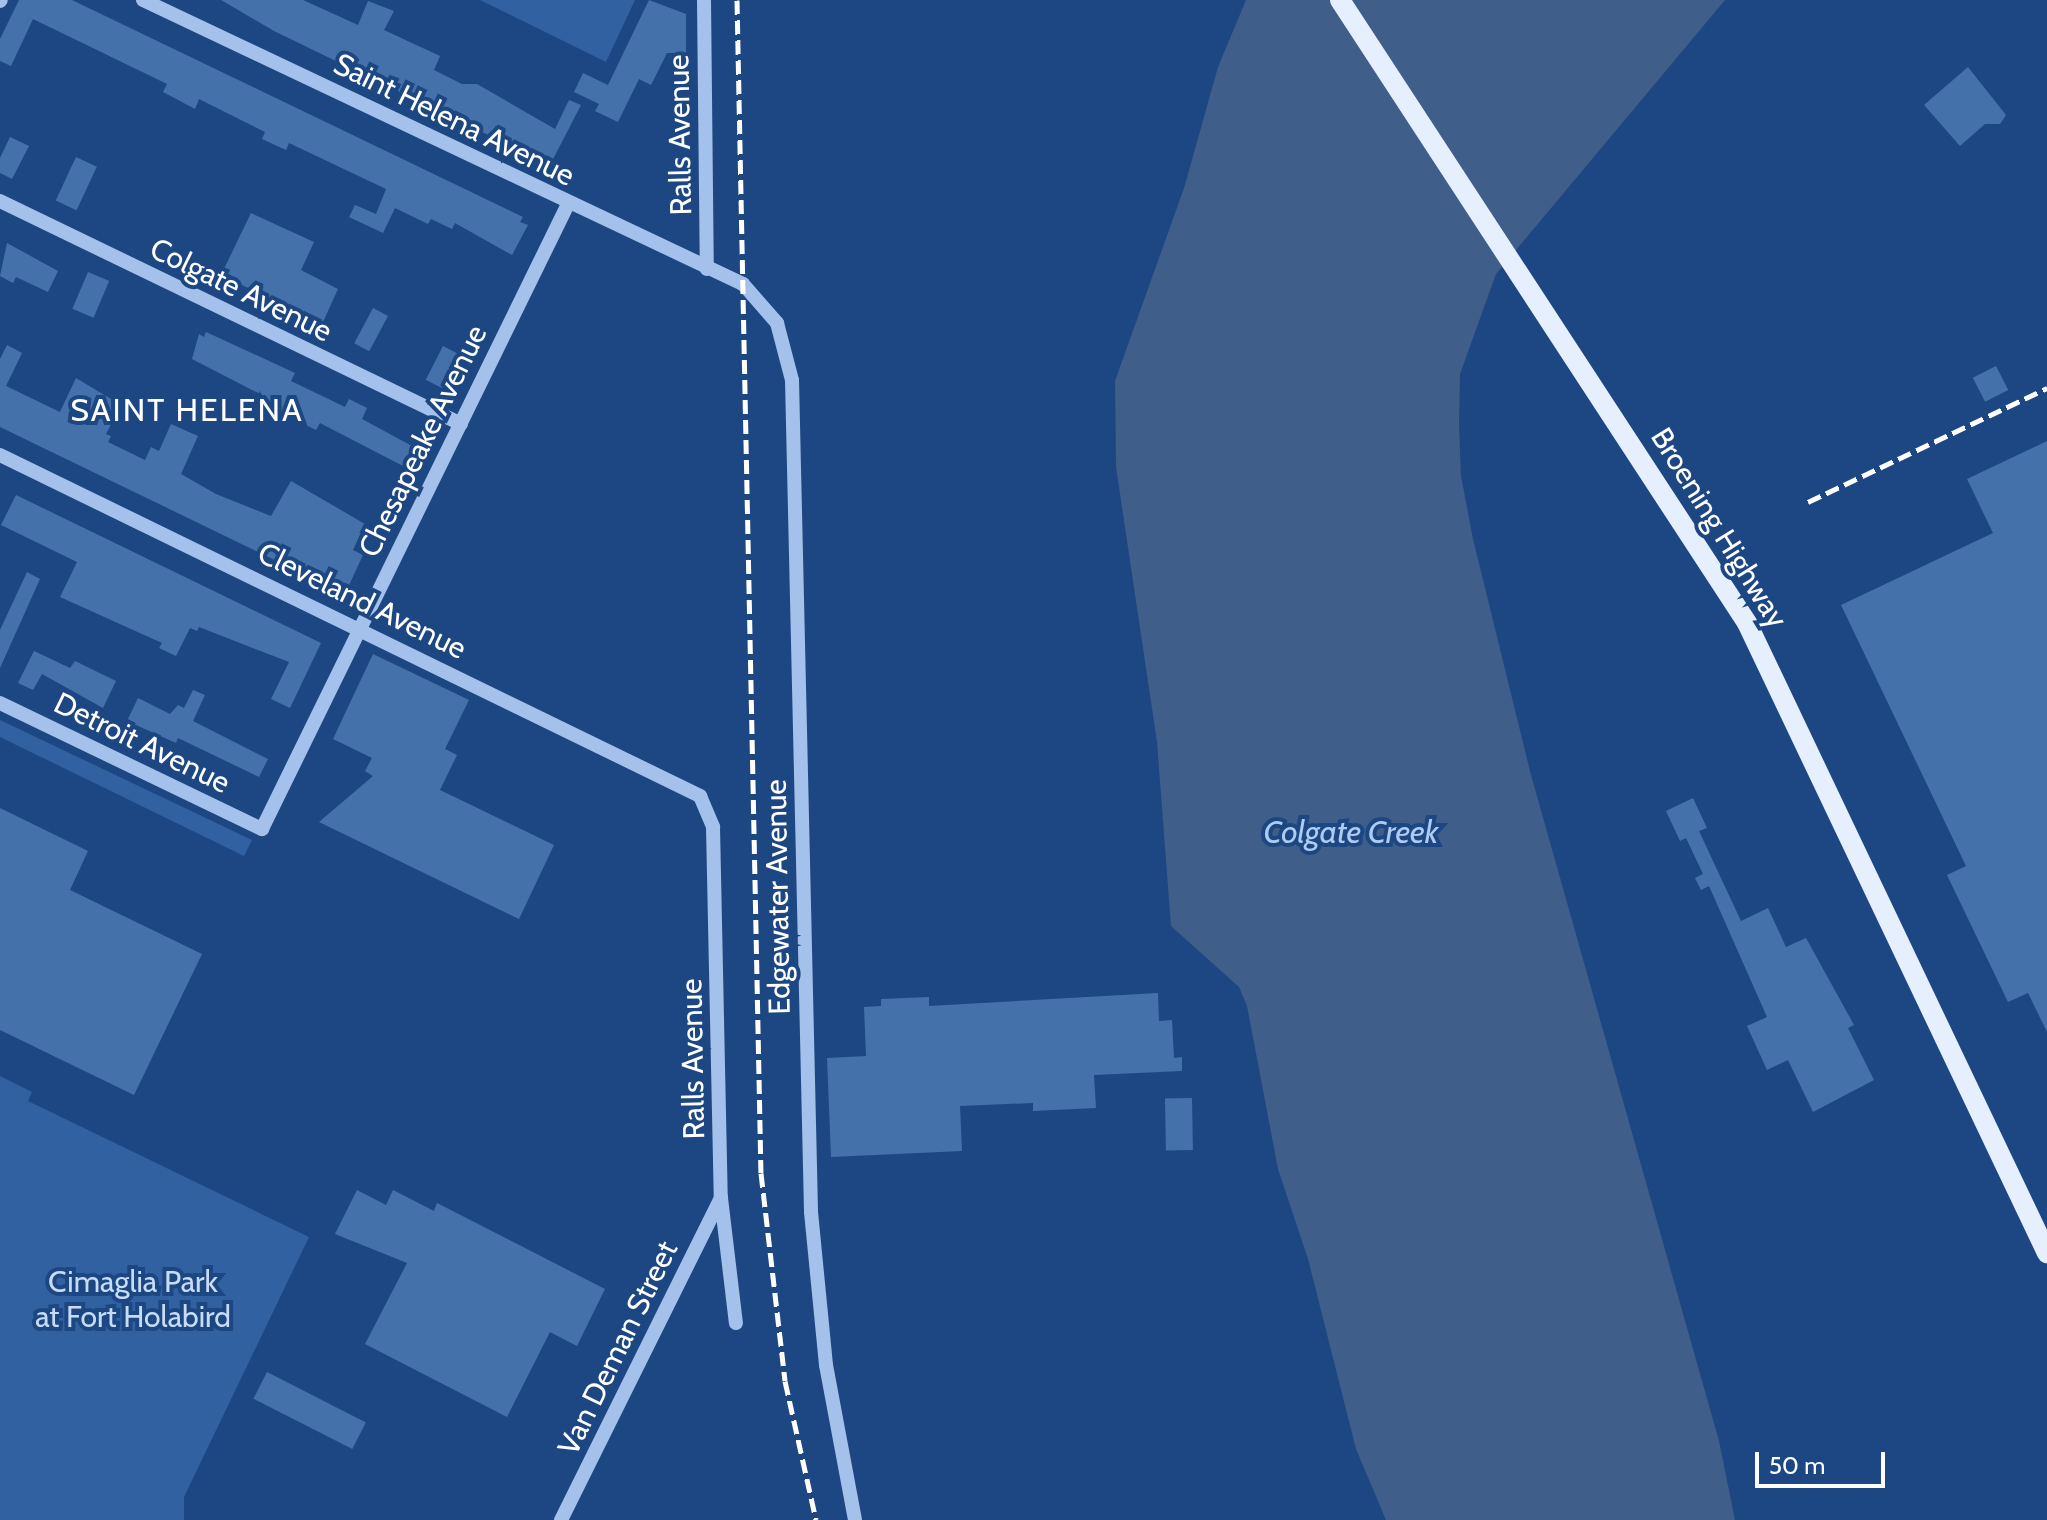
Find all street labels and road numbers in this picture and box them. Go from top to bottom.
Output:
street label: Saint Helena Avenue [328,46,580,194]
street label: Ralls Avenue [661,54,699,216]
street label: Colgate Avenue [144,230,338,350]
street label: Chesapeake Avenue [351,319,495,563]
street label: Broening Highway [1643,421,1795,635]
street label: Cleveland Avenue [252,535,472,667]
street label: Detroit Avenue [48,685,236,801]
street label: Edgewater Avenue [758,779,798,1015]
street label: Ralls Avenue [674,978,712,1140]
street label: Van Deman Street [551,1235,685,1461]

